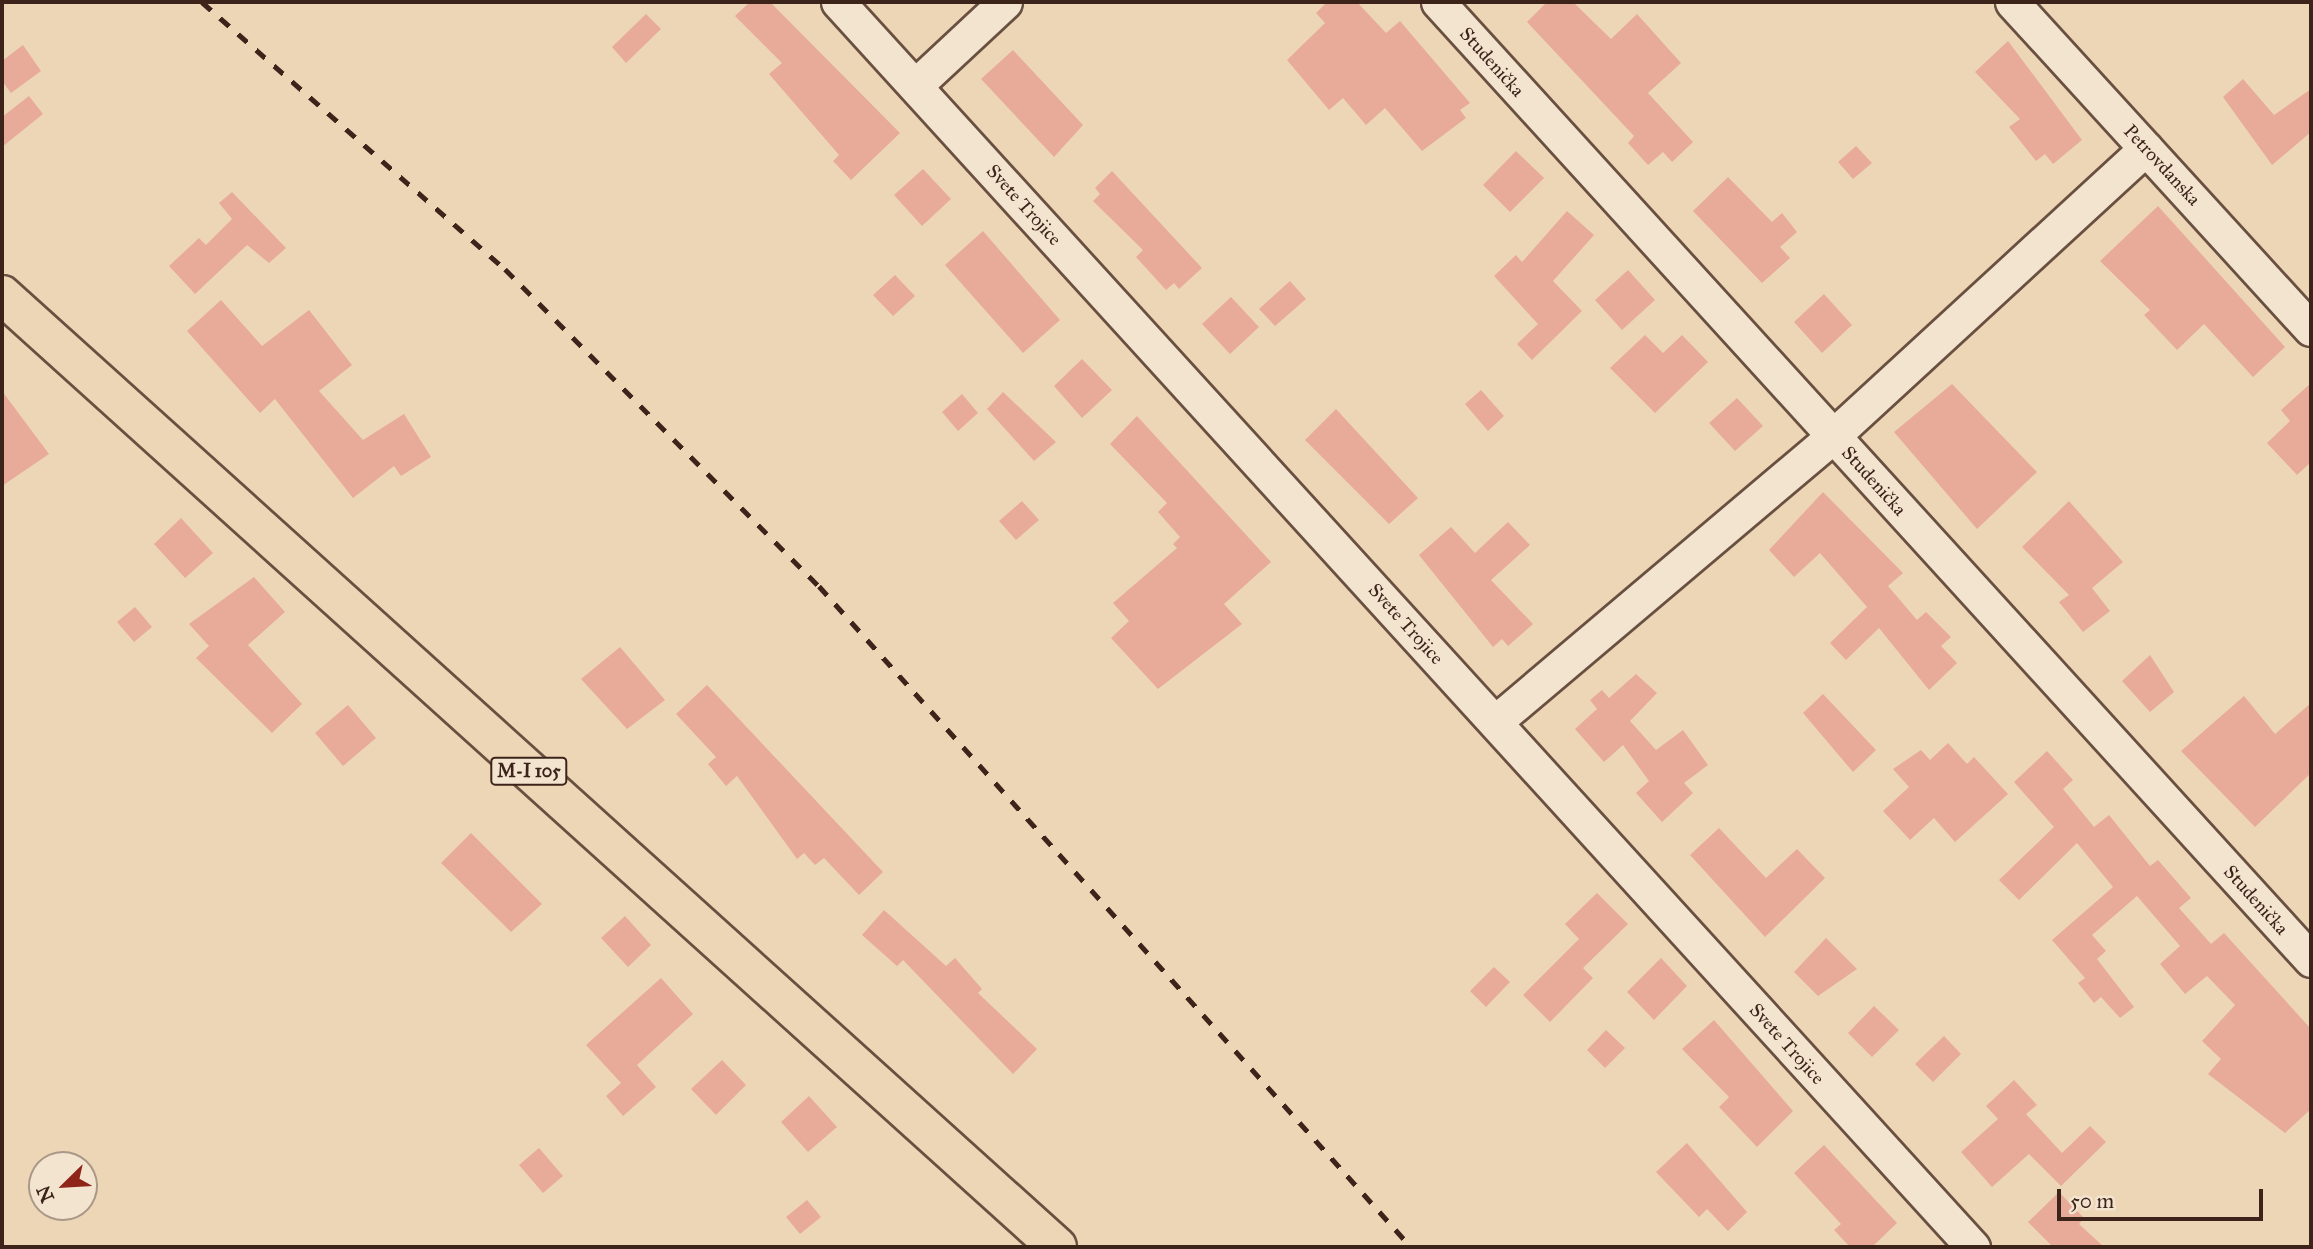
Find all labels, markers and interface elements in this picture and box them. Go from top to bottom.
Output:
street label: Studenička [1455,23,1529,101]
street label: Petrovdanska [2119,120,2205,210]
street label: Svete Trojice [982,160,1066,250]
street label: Studenička [1837,442,1911,520]
street label: Svete Trojice [1364,579,1448,669]
road number: M-I 105 [489,756,569,786]
street label: Studenička [2219,861,2293,939]
street label: Svete Trojice [1745,999,1829,1089]
north arrow [28,1151,98,1221]
scale bar [2061,1176,2268,1220]
text: N [31,1182,59,1206]
text: 50 m [2070,1188,2114,1214]

